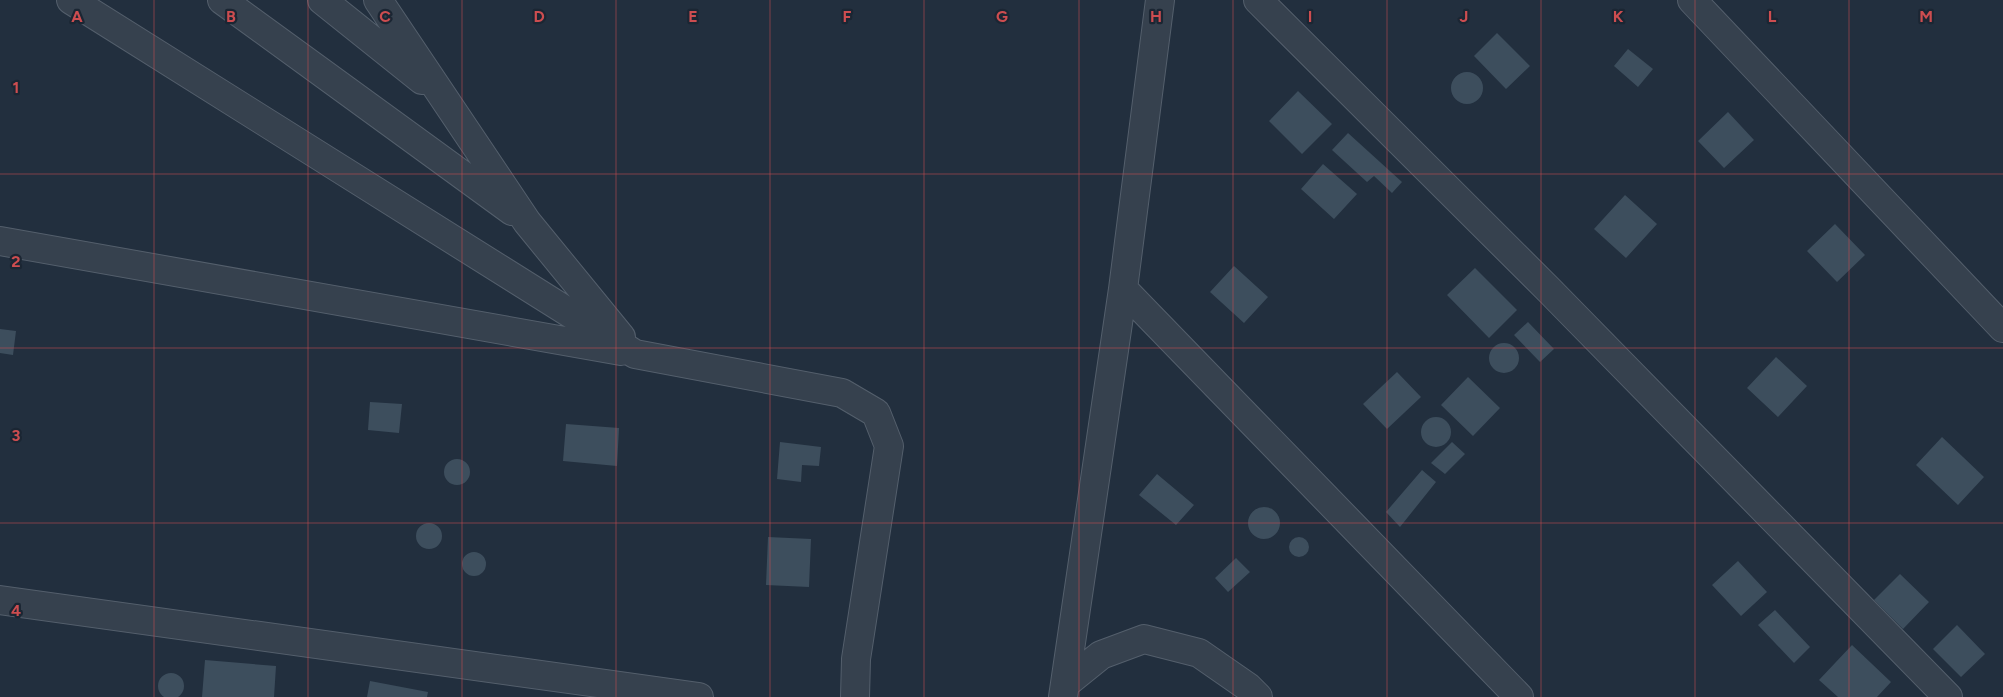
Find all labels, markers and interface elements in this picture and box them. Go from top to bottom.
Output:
text: A [71,7,83,26]
text: B [226,7,236,26]
text: C [379,7,391,26]
text: D [533,7,545,26]
text: E [688,7,698,26]
text: F [843,7,852,26]
text: G [996,7,1008,26]
text: H [1150,7,1162,26]
text: I [1308,7,1312,26]
text: J [1460,7,1468,26]
text: K [1613,7,1624,26]
text: L [1768,7,1777,26]
text: M [1919,7,1933,26]
text: 1 [13,78,19,97]
text: 2 [11,252,21,271]
text: 3 [12,426,21,445]
text: 4 [11,601,21,620]

